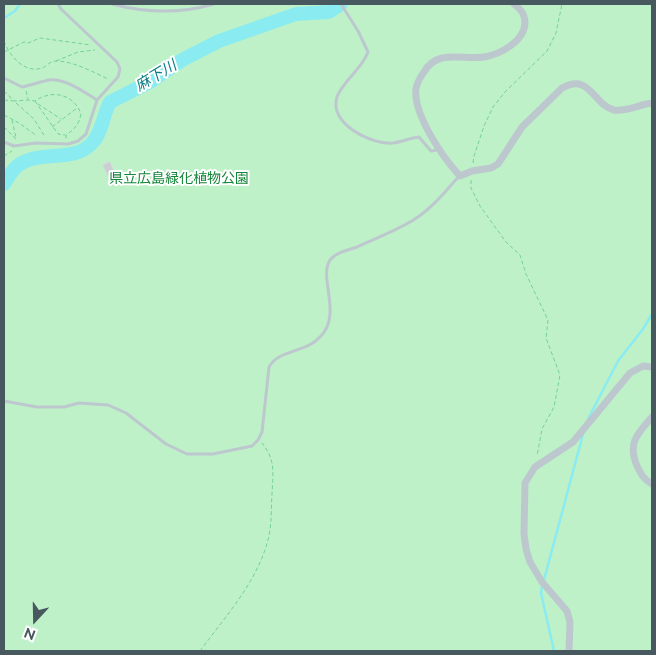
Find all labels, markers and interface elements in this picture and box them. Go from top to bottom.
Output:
water label: 麻下川 [132,57,180,95]
park label: 県立広島緑化植物公園 [109,171,249,187]
north arrow [10,595,60,645]
text: N [22,625,37,643]

